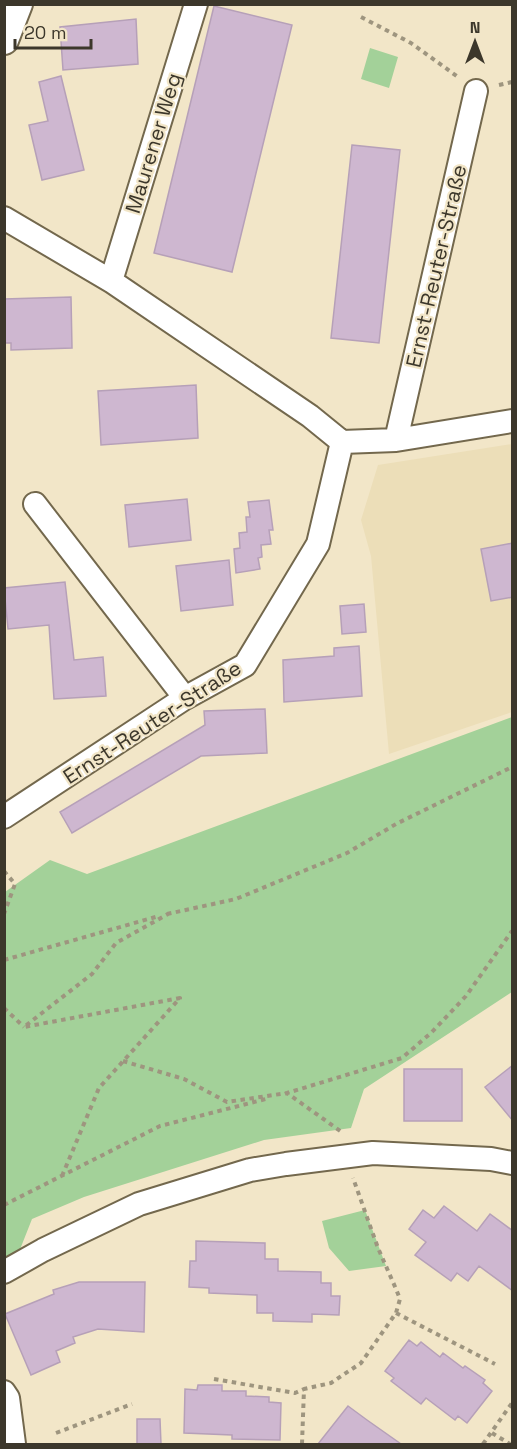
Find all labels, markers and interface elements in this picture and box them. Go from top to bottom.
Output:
scale bar [15,12,92,50]
north arrow [445,12,505,72]
text: N [470,17,480,38]
text: 20 m [24,21,67,44]
street label: Maurener Weg [119,70,187,216]
street label: Ernst-Reuter-Straße [400,162,472,370]
street label: Ernst-Reuter-Straße [58,654,246,790]

